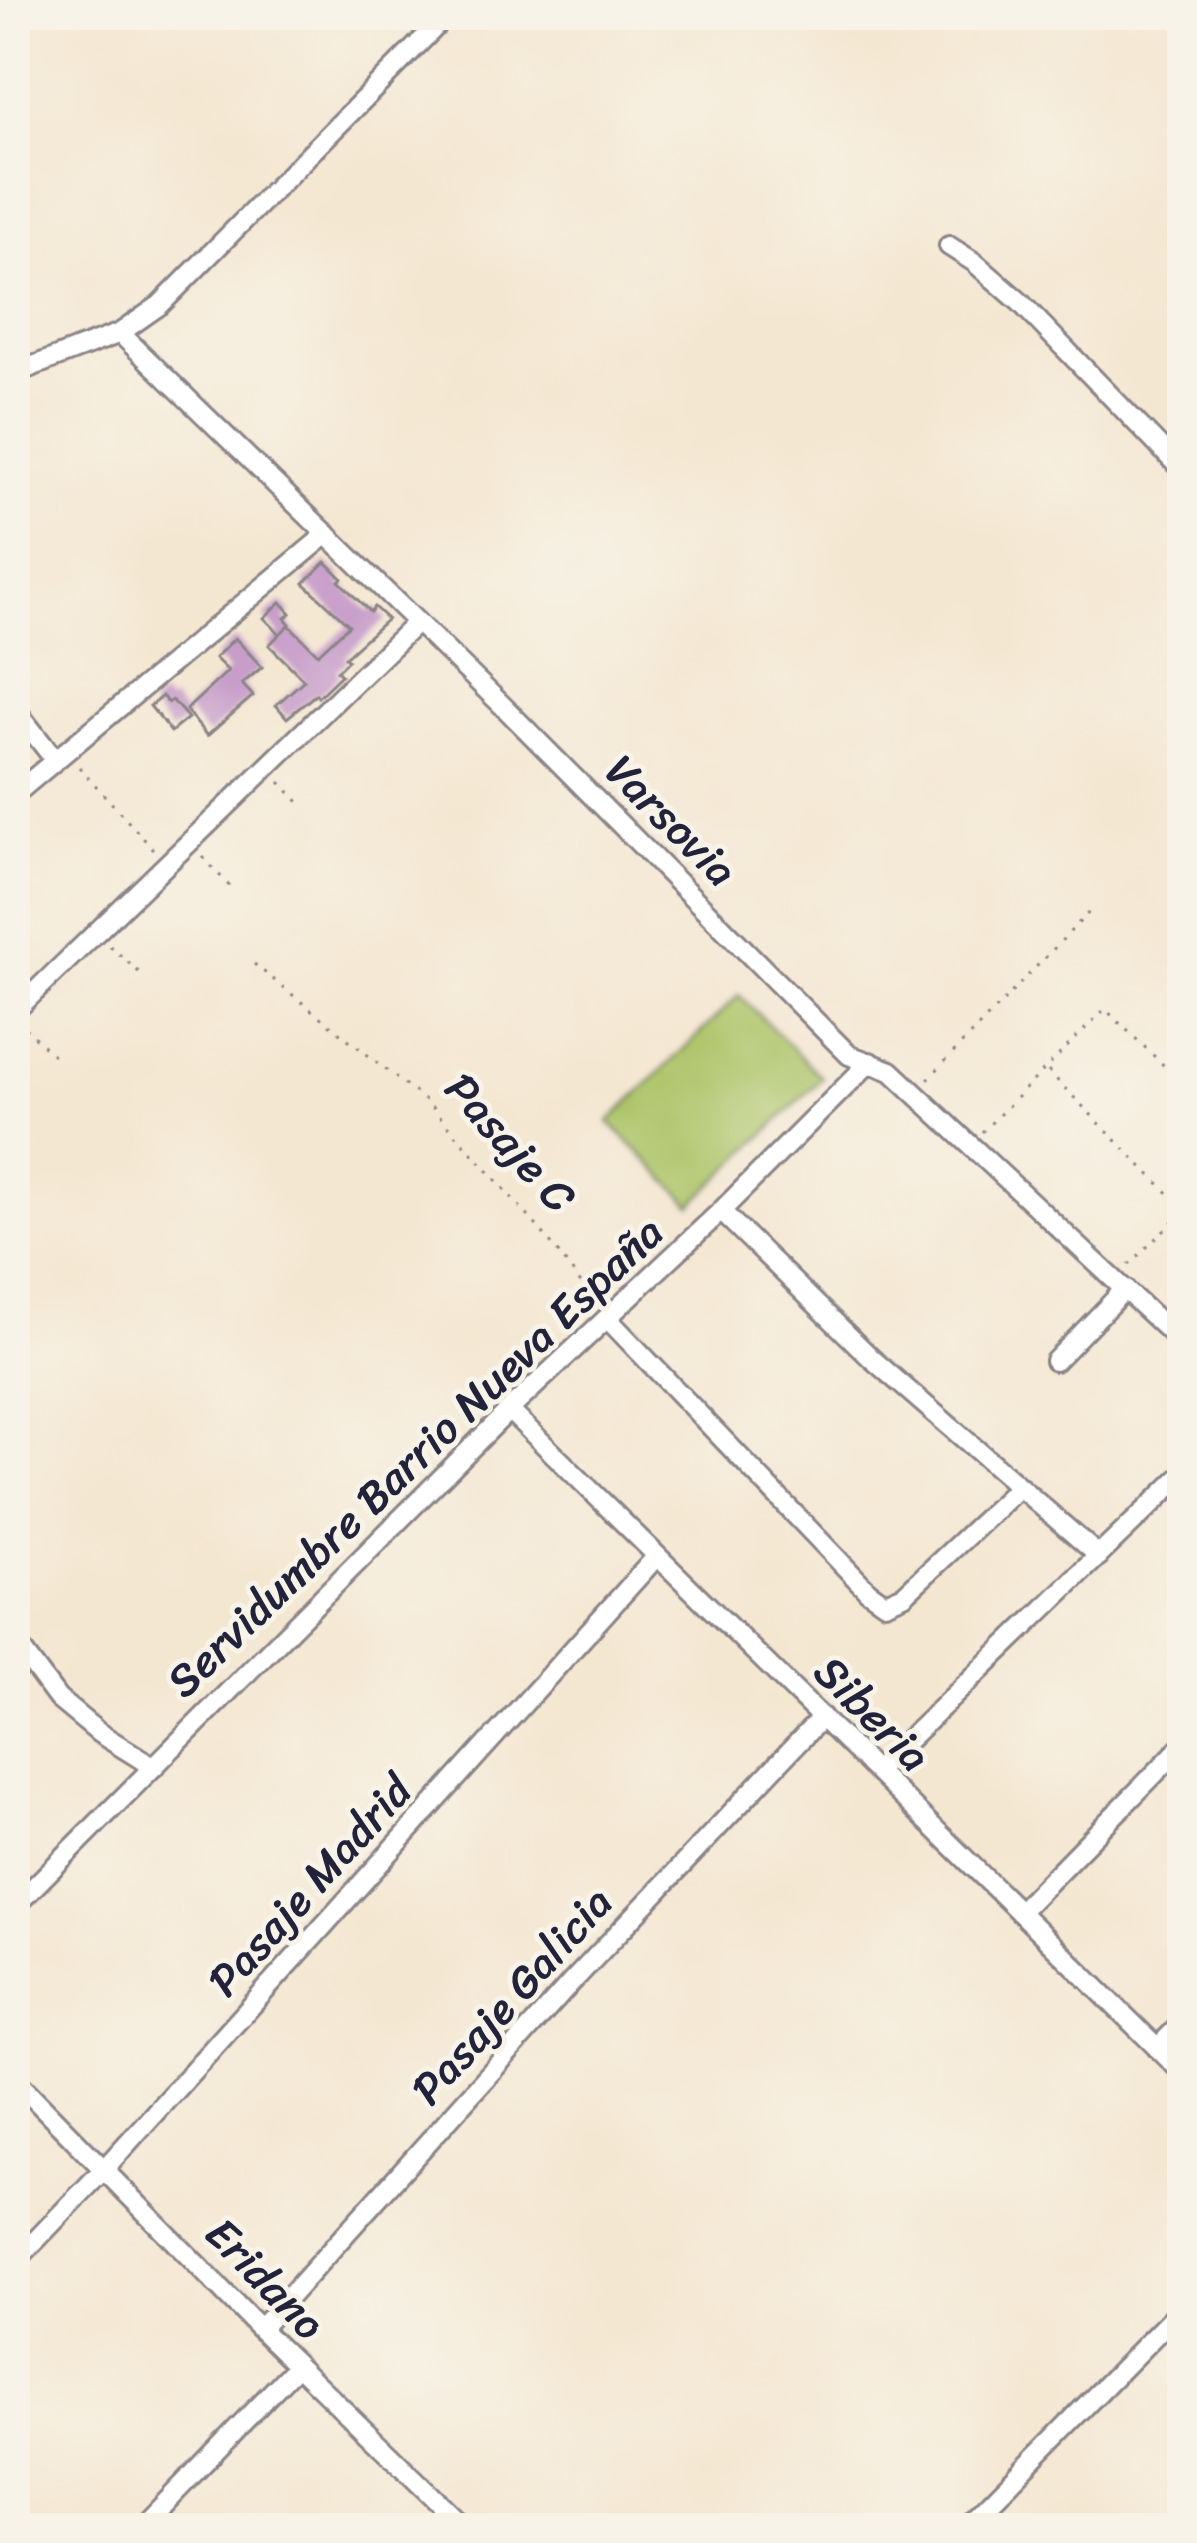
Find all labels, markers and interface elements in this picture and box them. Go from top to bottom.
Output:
street label: Varsovia [585,734,758,907]
street label: Pasaje C [424,1053,597,1232]
street label: Servidumbre Barrio Nueva España [146,1196,683,1718]
street label: Siberia [794,1635,951,1792]
street label: Pasaje Madrid [187,1753,435,2016]
street label: Pasaje Galicia [390,1867,633,2124]
street label: Eridano [185,2197,346,2360]

